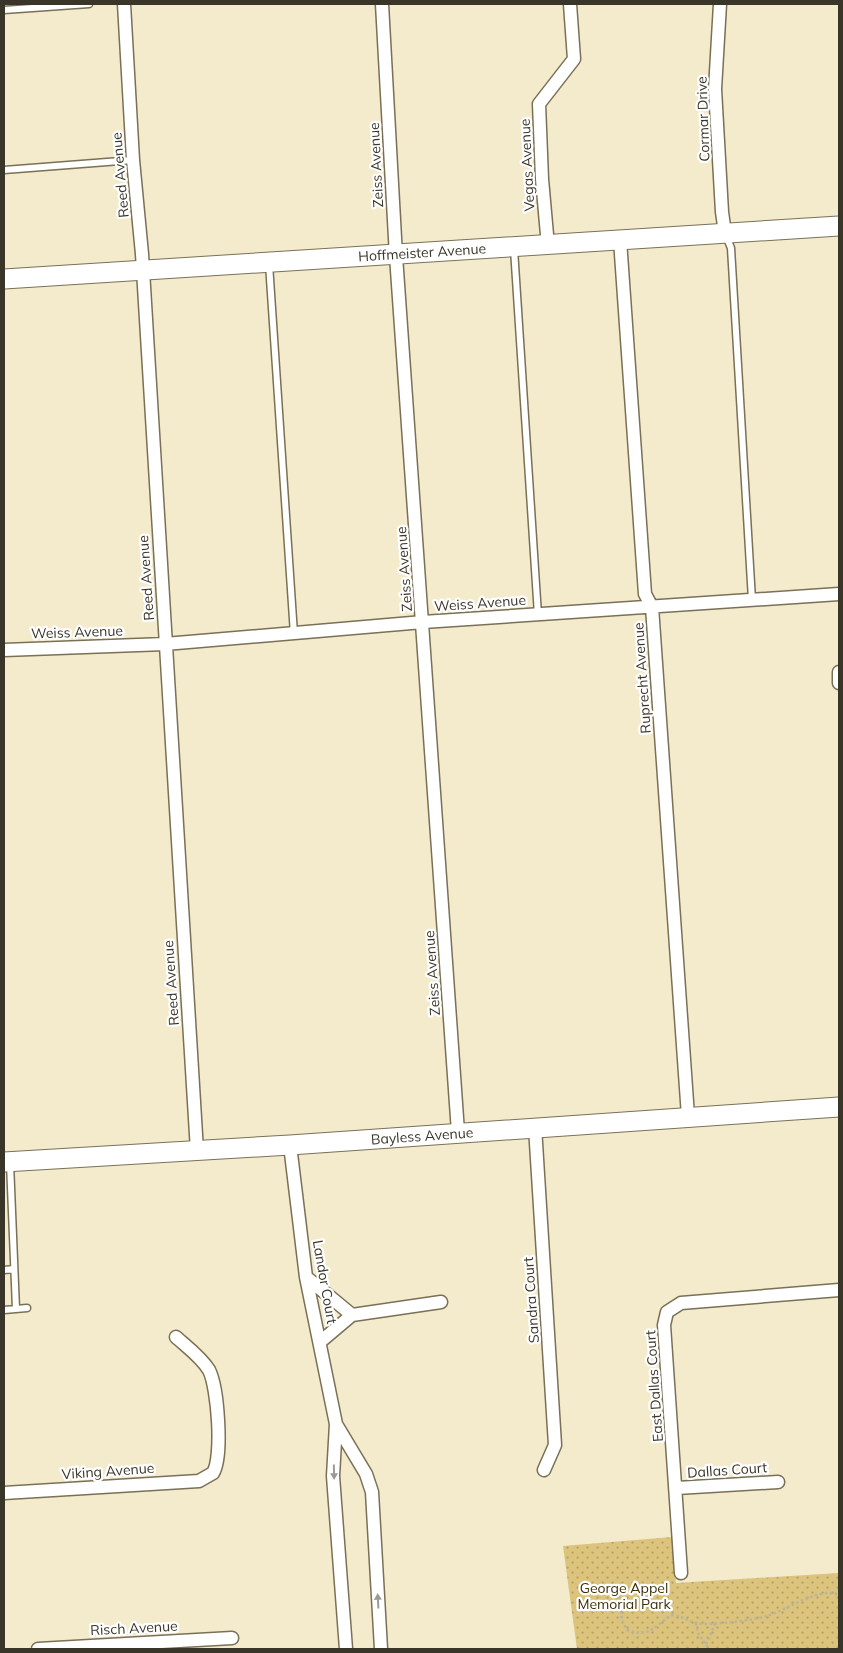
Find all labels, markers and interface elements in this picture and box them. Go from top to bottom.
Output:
street label: Cormar Drive [693,76,713,162]
street label: Vegas Avenue [516,118,538,212]
street label: Zeiss Avenue [365,122,387,208]
street label: Reed Avenue [107,132,133,218]
street label: Hoffmeister Avenue [358,239,487,265]
street label: Zeiss Avenue [392,526,416,612]
street label: Reed Avenue [134,535,158,621]
street label: Weiss Avenue [433,591,527,615]
street label: Weiss Avenue [31,621,123,643]
street label: Ruprecht Avenue [629,622,655,734]
street label: Zeiss Avenue [420,930,444,1016]
street label: Reed Avenue [159,940,183,1026]
street label: Bayless Avenue [370,1123,474,1148]
street label: Landor Court [309,1239,341,1325]
street label: Sandra Court [519,1256,543,1344]
street label: East Dallas Court [641,1329,667,1442]
street label: Dallas Court [686,1458,768,1482]
street label: Viking Avenue [61,1459,155,1483]
one-way arrow [330,1465,338,1481]
park label: George Appel Memorial Park [577,1579,671,1613]
one-way arrow [374,1592,382,1608]
street label: Risch Avenue [90,1617,178,1639]

